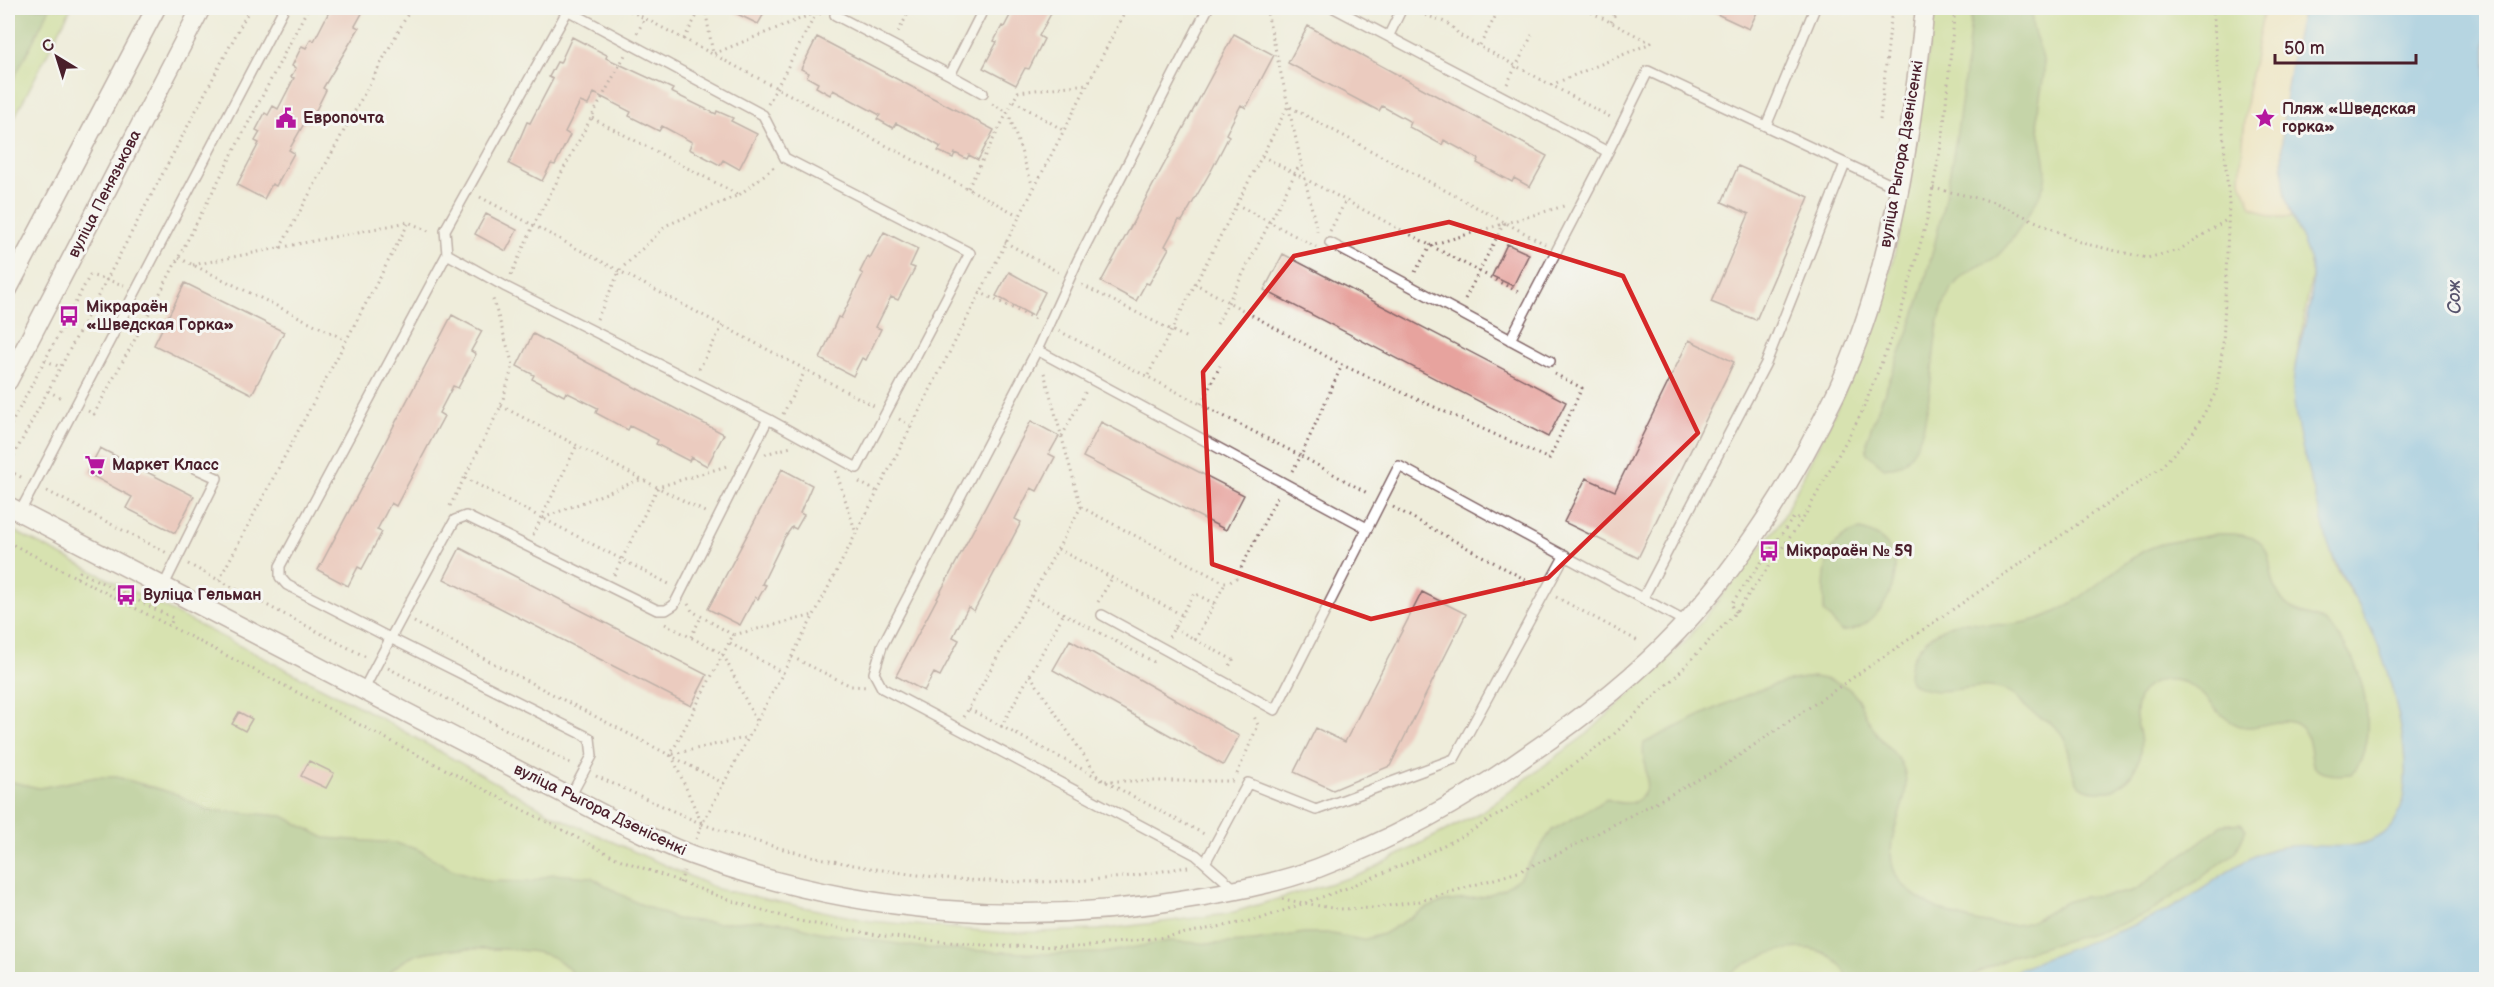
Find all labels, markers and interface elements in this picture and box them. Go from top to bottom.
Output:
north arrow [27,27,87,87]
scale bar [2275,27,2416,65]
text: С [38,35,59,57]
text: 50 m [2284,38,2325,59]
street label: вуліца Рыгора Дзенісенкі [1876,59,1928,249]
place label: Пляж «Шведская горка» [2282,100,2416,137]
public building icon: Европочта [274,106,298,130]
place icon: Пляж «Шведская горка» [2253,106,2277,130]
place label: Европочта [303,109,385,128]
street label: вуліца Пенязькова [65,126,146,261]
water label: Сож [2444,279,2465,314]
place label: Мікрараён «Шведская Горка» [86,298,234,335]
bus stop icon: Мікрараён «Шведская Горка» [57,304,81,328]
supermarket icon: Маркет Класс [83,453,107,477]
place label: Маркет Класс [112,456,219,475]
bus stop icon: Мікрараён № 59 [1757,539,1781,563]
place label: Мікрараён № 59 [1786,542,1913,561]
bus stop icon: Вуліца Гельман [114,583,138,607]
place label: Вуліца Гельман [143,586,261,605]
street label: вуліца Рыгора Дзенісенкі [511,760,689,860]

